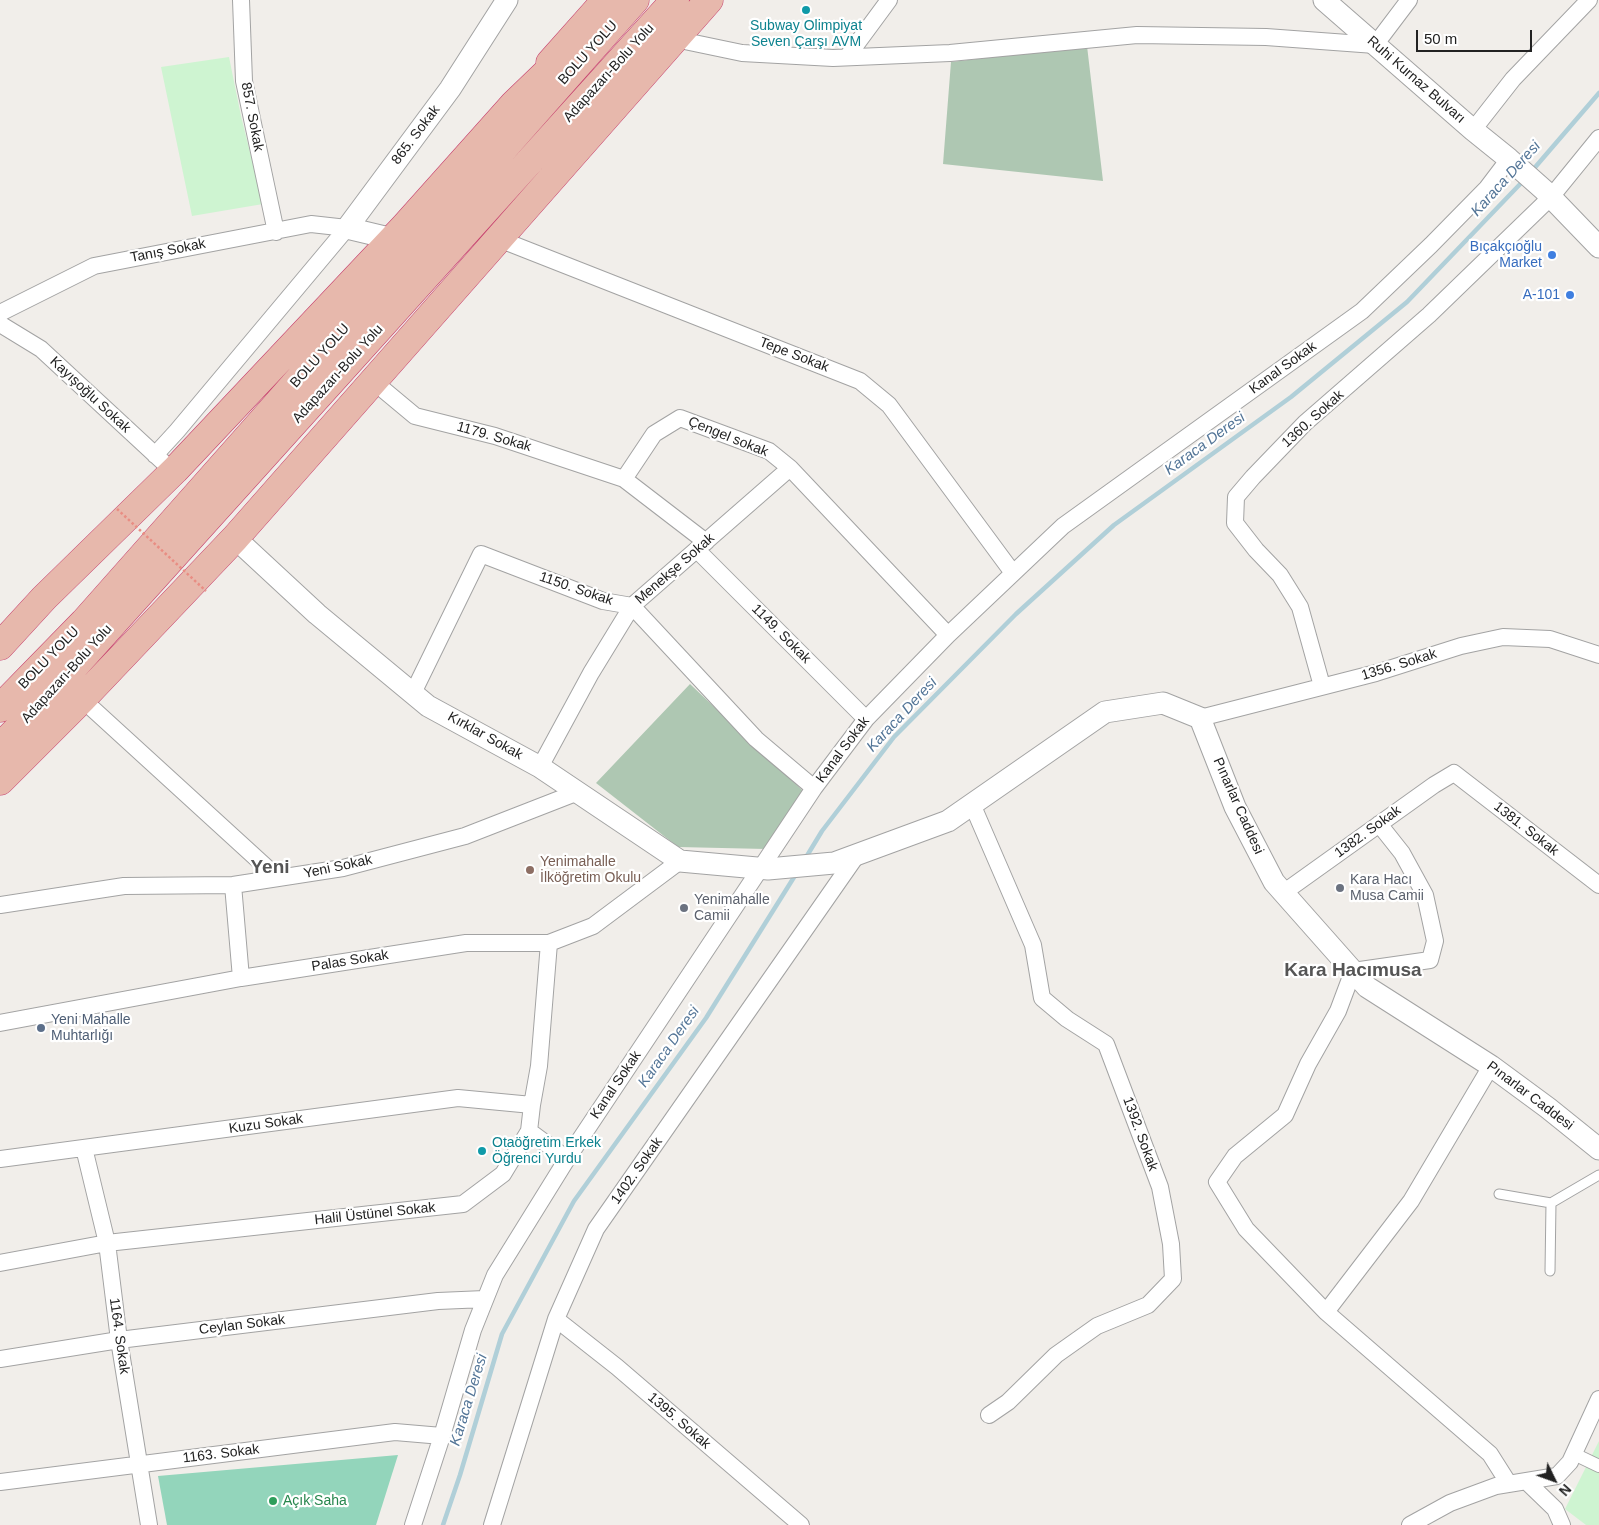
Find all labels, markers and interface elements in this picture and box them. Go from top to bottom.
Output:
marker: Subway Olimpiyat Seven Çarşı AVM [800,4,812,16]
street label: BOLU YOLU [555,18,621,88]
place label: Subway Olimpiyat Seven Çarşı AVM [750,18,862,50]
street label: Adapazarı-Bolu Yolu [560,20,658,126]
scale bar [1419,20,1535,52]
text: 50 m [1424,30,1457,47]
street label: Ruhi Kurnaz Bulvarı [1364,33,1468,127]
street label: 857. Sokak [237,81,267,153]
street label: 865. Sokak [388,102,444,168]
water label: Karaca Deresi [1468,138,1544,220]
street label: Tanış Sokak [129,235,207,267]
place label: Bıçakçıoğlu Market [1470,239,1542,272]
marker: Bıçakçıoğlu Market [1546,249,1558,261]
place label: A-101 [1523,287,1560,303]
marker: A-101 [1564,289,1576,301]
street label: BOLU YOLU [287,321,353,391]
street label: Adapazarı-Bolu Yolu [289,321,387,427]
street label: Tepe Sokak [757,334,831,376]
street label: Kanal Sokak [1246,338,1320,398]
street label: Kayışoğlu Sokak [46,353,134,437]
street label: 1360. Sokak [1278,387,1348,451]
water label: Karaca Deresi [1161,409,1249,479]
street label: Çengel sokak [686,413,770,461]
street label: 1179. Sokak [455,418,533,456]
street label: Menekşe Sokak [632,530,718,608]
street label: 1150. Sokak [537,569,615,609]
street label: 1149. Sokak [748,601,814,667]
street label: Adapazarı-Bolu Yolu [18,621,116,727]
street label: BOLU YOLU [15,623,83,693]
street label: 1356. Sokak [1359,646,1439,684]
water label: Karaca Deresi [863,674,941,756]
street label: Kırklar Sokak [445,708,525,764]
street label: Kanal Sokak [813,714,873,786]
street label: Pınarlar Caddesi [1209,755,1267,857]
street label: 1381. Sokak [1490,798,1562,860]
street label: 1382. Sokak [1332,802,1404,862]
street label: Yeni Sokak [302,852,374,882]
place label: Yenimahalle İlköğretim Okulu [540,854,641,886]
district label: Yeni [250,857,290,879]
marker: Yenimahalle İlköğretim Okulu [524,864,536,876]
place label: Kara Hacı Musa Camii [1350,872,1424,904]
marker: Kara Hacı Musa Camii [1334,882,1346,894]
place label: Yenimahalle Camii [694,892,770,924]
marker: Yenimahalle Camii [678,902,690,914]
street label: Palas Sokak [310,947,390,975]
district label: Kara Hacımusa [1284,960,1422,982]
water label: Karaca Deresi [634,1003,704,1091]
place label: Yeni Mahalle Muhtarlığı [51,1012,131,1044]
marker: Yeni Mahalle Muhtarlığı [35,1022,47,1034]
street label: Kanal Sokak [587,1048,645,1122]
street label: Pınarlar Caddesi [1483,1058,1577,1134]
street label: 1392. Sokak [1119,1095,1161,1173]
street label: Kuzu Sokak [228,1110,304,1138]
street label: 1402. Sokak [608,1134,666,1208]
place label: Otaöğretim Erkek Öğrenci Yurdu [492,1135,601,1168]
marker: Otaöğretim Erkek Öğrenci Yurdu [476,1145,488,1157]
street label: Halil Üstünel Sokak [314,1199,436,1229]
street label: 1164. Sokak [105,1297,133,1375]
street label: Ceylan Sokak [198,1311,286,1339]
water label: Karaca Deresi [446,1352,492,1448]
street label: 1395. Sokak [644,1389,714,1453]
street label: 1163. Sokak [182,1441,260,1467]
north arrow [1529,1455,1579,1505]
text: N [1556,1481,1574,1499]
place label: Açık Saha [283,1493,347,1509]
marker: Açık Saha [267,1495,279,1507]

